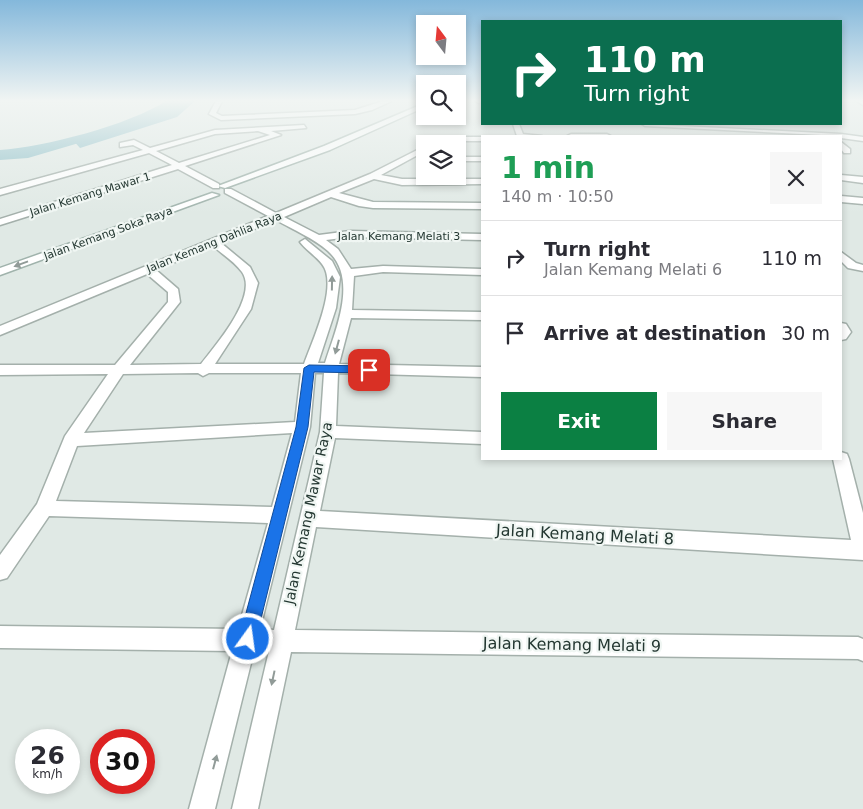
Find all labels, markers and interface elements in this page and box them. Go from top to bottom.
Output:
north arrow [416,15,466,65]
map controls [416,15,466,185]
icon: right [501,40,566,105]
text: 110 m [584,40,706,80]
button: search [416,75,466,125]
text: Turn right [584,81,689,106]
button: layers [416,135,466,185]
text: 1 min [501,150,595,185]
button: close [770,152,822,204]
street label: Jalan Kemang Mawar 1 [27,170,152,219]
text: 140 m · 10:50 [501,187,614,206]
street label: Jalan Kemang Soka Raya [41,204,174,263]
street label: Jalan Kemang Dahlia Raya [144,209,284,276]
street label: Jalan Kemang Melati 3 [337,230,460,243]
text: Turn right [544,238,650,260]
icon: right [501,244,529,272]
text: 110 m [761,247,822,269]
one-way arrow [13,260,28,268]
text: Jalan Kemang Melati 6 [544,260,722,279]
one-way arrow [329,274,337,290]
icon: arrive [501,319,529,347]
text: Arrive at destination [544,322,766,344]
text: 30 m [781,322,830,344]
one-way arrow [333,340,341,355]
pin [348,349,390,391]
icon: arrive [355,356,383,384]
button: Exit [501,392,657,450]
button: Share [667,392,822,450]
street label: Jalan Kemang Mawar Raya [281,420,335,607]
street label: Jalan Kemang Melati 8 [494,520,674,549]
position arrow [221,612,273,664]
street label: Jalan Kemang Melati 9 [482,633,661,656]
one-way arrow [269,670,277,685]
speed limit sign: 30 [90,729,155,794]
text: 26 [30,741,65,770]
one-way arrow [211,754,219,769]
text: km/h [32,767,63,781]

